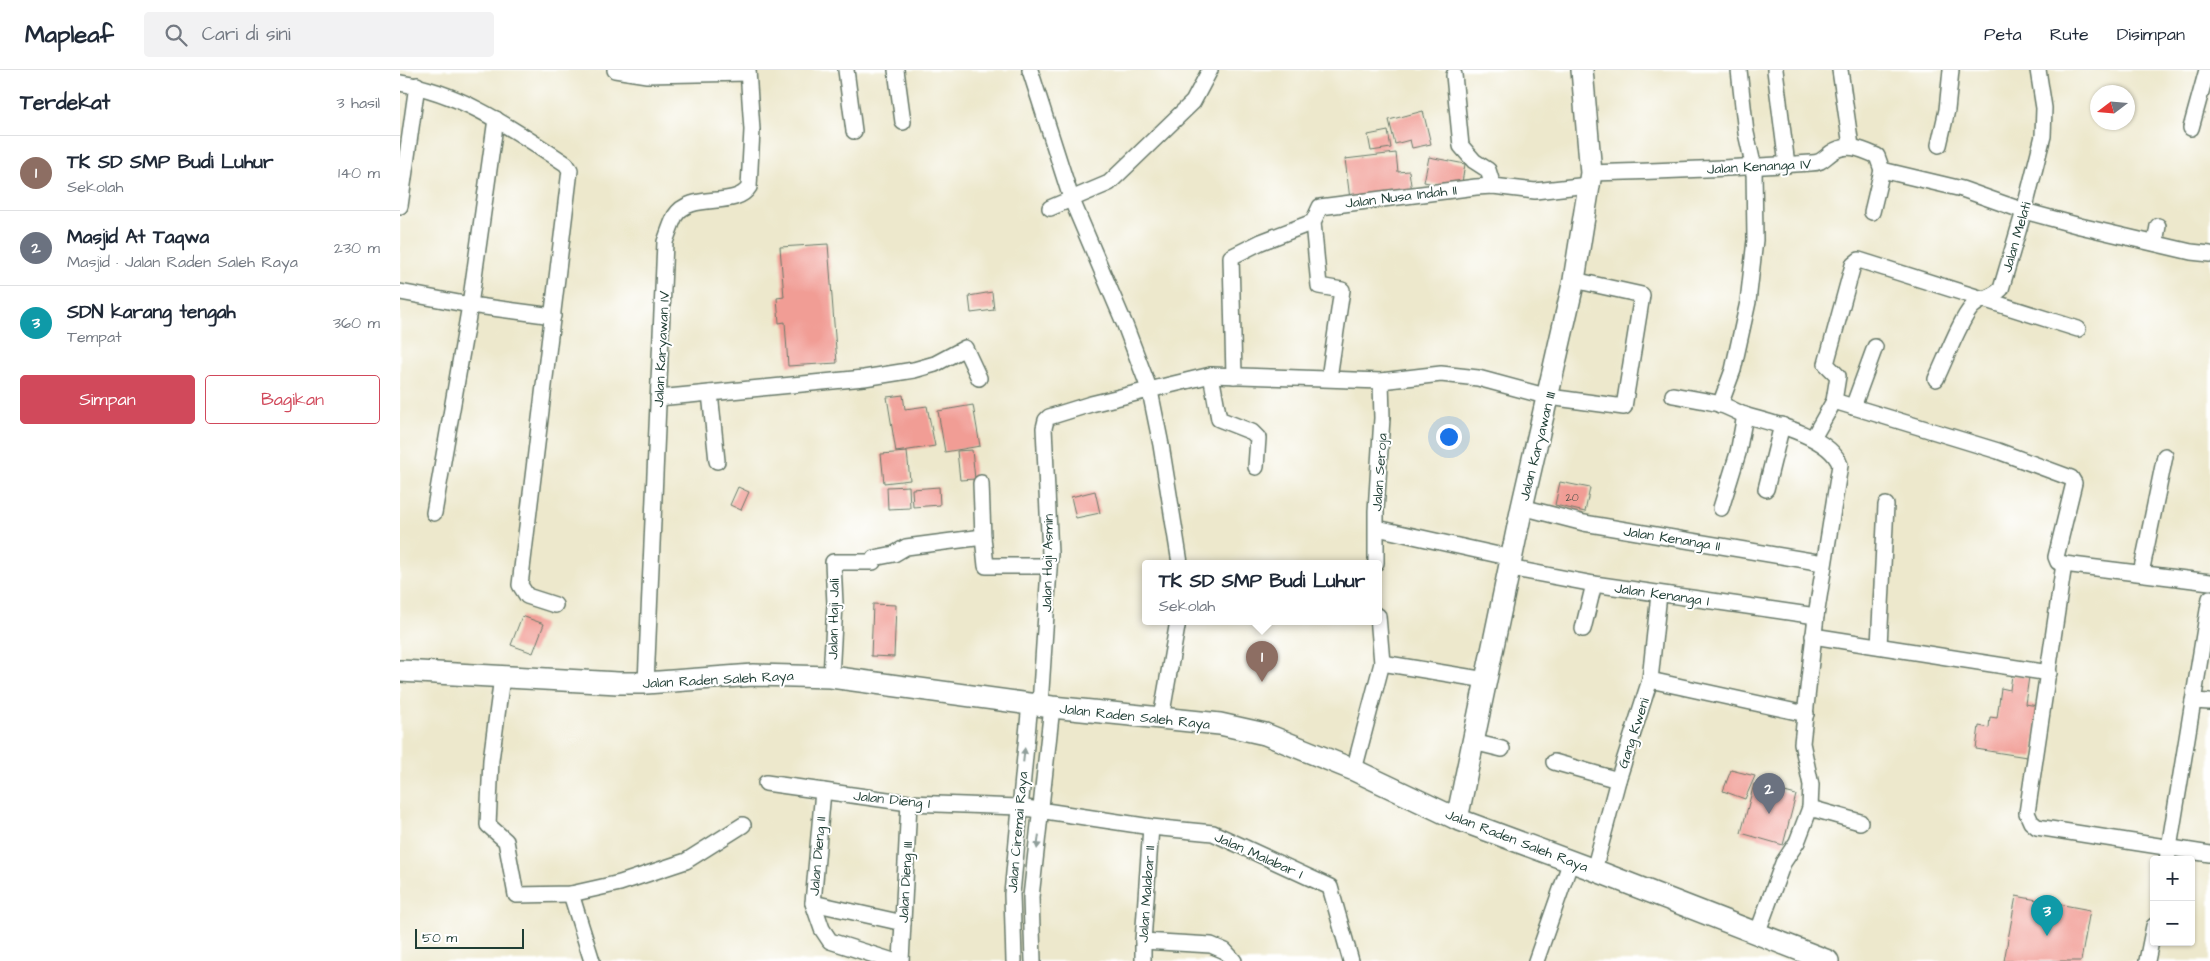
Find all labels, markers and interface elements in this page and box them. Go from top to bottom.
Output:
search box [144,12,494,57]
text: Mapleaf [25,18,114,52]
icon: search [162,21,190,49]
text: Cari di sini [202,21,291,48]
text: Peta [1984,22,2022,47]
text: Rute [2050,22,2089,47]
text: Disimpan [2117,22,2185,47]
north arrow [2090,85,2135,130]
text: Terdekat [20,88,110,117]
text: 3 hasil [336,92,380,114]
text: TK SD SMP Budi Luhur [67,149,273,176]
street label: Jalan Kenanga IV [1706,154,1812,180]
text: 1 [35,162,37,184]
text: 140 m [338,162,380,184]
text: Sekolah [67,176,123,198]
street label: Jalan Nusa Indah II [1344,180,1458,214]
street label: Jalan Melati [1997,200,2037,275]
text: Masjid At Taqwa [67,224,209,251]
text: 2 [31,237,41,259]
text: 230 m [334,237,380,259]
text: Masjid · Jalan Raden Saleh Raya [67,251,298,273]
street label: Jalan Karyawan IV [649,290,675,408]
text: SDN karang tengah [67,299,236,326]
text: 3 [32,312,40,334]
text: 360 m [333,312,380,334]
text: Tempat [67,326,122,348]
button: Simpan [20,375,195,424]
button: Bagikan [205,375,380,424]
street label: Jalan Karyawan III [1515,389,1561,503]
your location [1436,424,1462,450]
street label: Jalan Seroja [1367,432,1393,512]
house number: 20 [1565,490,1579,505]
street label: Jalan Haji Asmin [1037,514,1059,612]
street label: Jalan Kenanga II [1622,521,1722,557]
popup [1142,560,1382,625]
text: TK SD SMP Budi Luhur [1159,568,1365,595]
street label: Jalan Haji Jali [823,578,845,660]
street label: Jalan Kenanga I [1613,578,1711,612]
text: Sekolah [1159,595,1215,617]
pin: 1 [1246,641,1278,682]
street label: Jalan Raden Saleh Raya [642,666,794,694]
street label: Gang Kweni [1613,695,1655,771]
street label: Jalan Raden Saleh Raya [1059,699,1211,735]
one-way arrow [1020,747,1028,763]
street label: Jalan Ciremai Raya [1003,771,1033,893]
pin: 2 [1753,773,1785,814]
street label: Jalan Dieng I [852,786,931,814]
street label: Jalan Raden Saleh Raya [1442,804,1591,877]
street label: Jalan Dieng II [805,816,831,896]
street label: Jalan Malabar I [1211,827,1306,884]
one-way arrow [1034,835,1042,851]
street label: Jalan Dieng III [894,841,918,923]
street label: Jalan Malabar II [1134,845,1160,943]
map controls [2150,856,2195,946]
button: + [2150,856,2195,901]
pin: 3 [2031,895,2063,936]
button: − [2150,901,2195,946]
scale bar [415,926,524,949]
text: 50 m [422,928,457,948]

